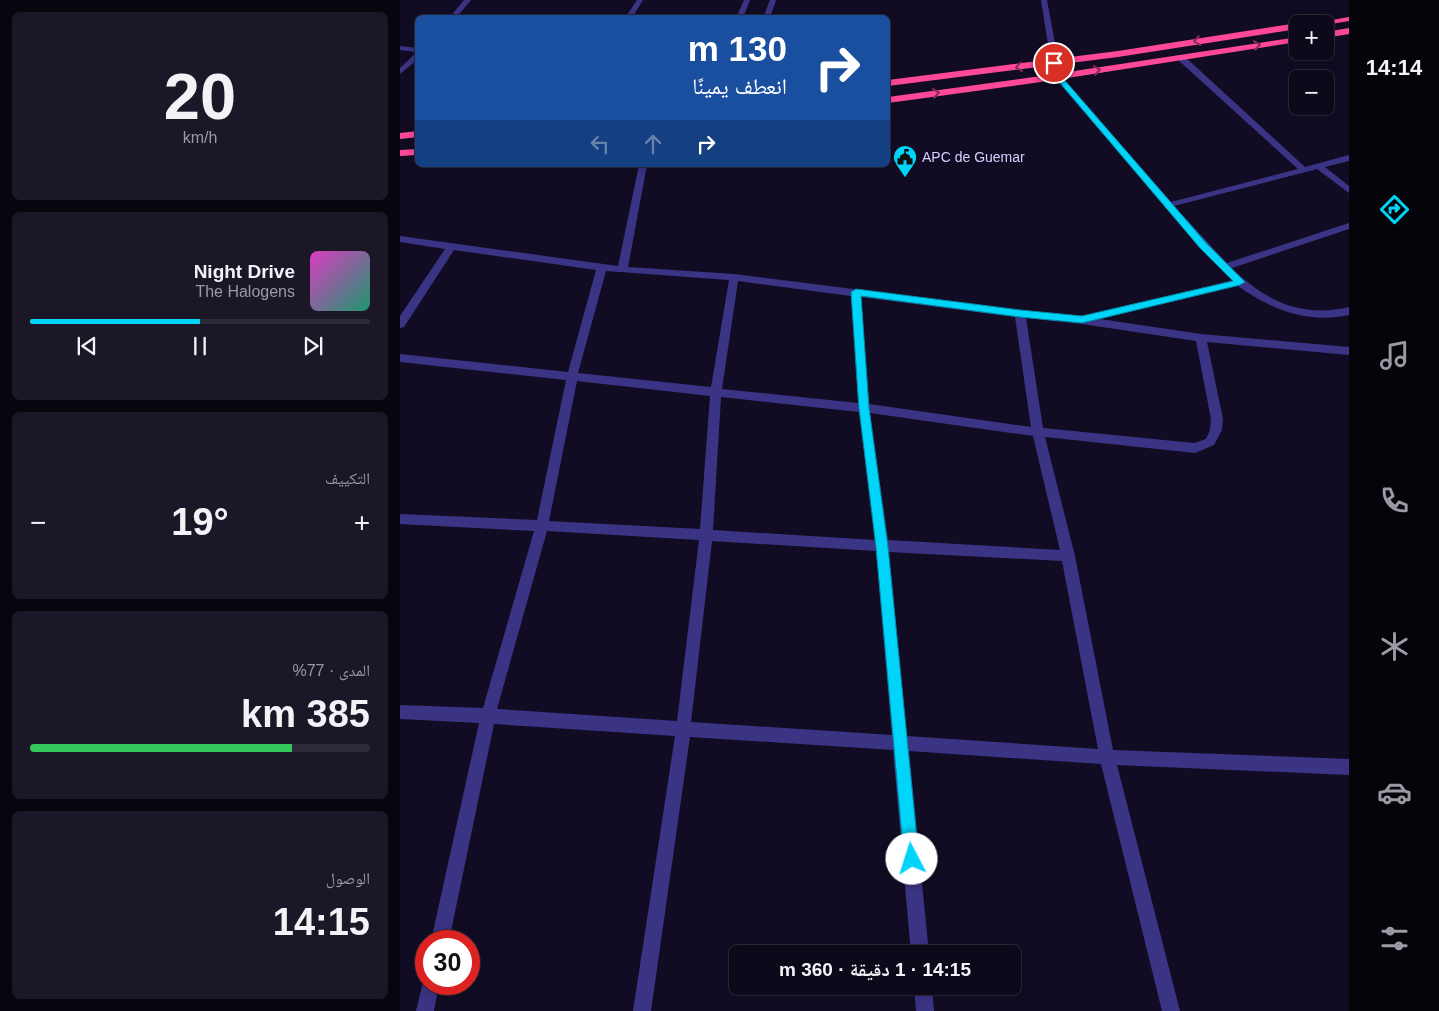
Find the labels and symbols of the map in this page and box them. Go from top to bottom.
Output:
one-way arrow [1193,35,1201,46]
one-way arrow [1254,40,1262,51]
pin [1033,42,1075,84]
one-way arrow [1015,61,1023,72]
one-way arrow [1093,65,1101,76]
one-way arrow [932,88,940,99]
public building icon: APC de Guemar [892,144,918,178]
place label: APC de Guemar [922,149,1025,165]
position arrow [885,832,937,884]
speed limit sign: 30 [415,930,480,995]

